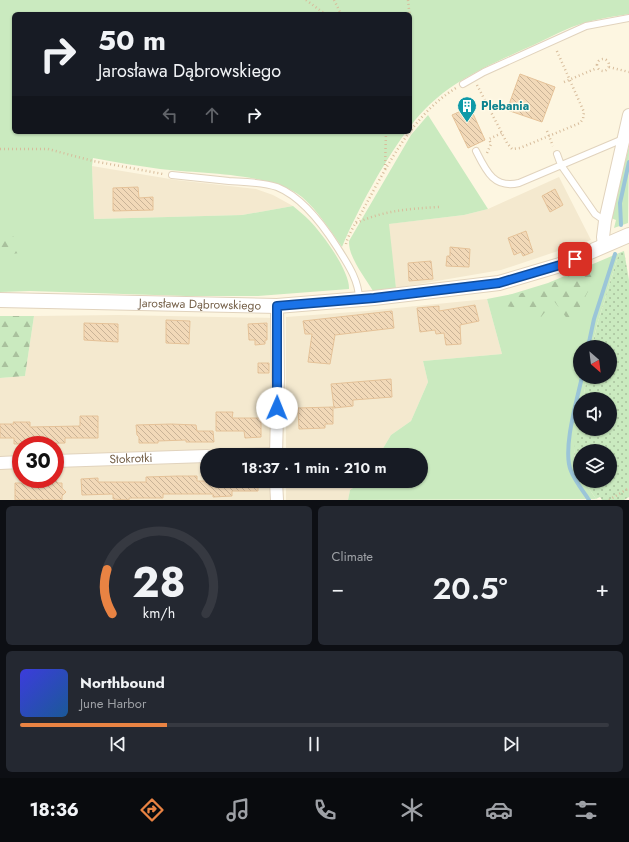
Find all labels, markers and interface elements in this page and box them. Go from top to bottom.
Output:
text: 50 m [98,20,166,61]
icon: right [32,28,84,80]
text: Jarosława Dąbrowskiego [98,58,281,84]
building icon: Plebania [456,95,478,123]
place label: Plebania [481,97,529,115]
icon: left [159,104,181,126]
icon: ahead [201,104,223,126]
icon: right [243,104,265,126]
pin [558,242,592,276]
icon: arrive [564,248,586,270]
street label: Jarosława Dąbrowskiego [137,294,262,315]
north arrow [573,340,617,384]
map controls [573,340,617,488]
position arrow [256,387,298,429]
button: sound [573,392,617,436]
speed limit sign: 30 [12,436,64,488]
button: layers [573,444,617,488]
street label: Stokrotki [109,449,153,468]
text: 18:37 · 1 min · 210 m [241,457,387,479]
text: Climate [332,547,373,566]
text: 28 [132,551,185,612]
text: 20.5° [433,567,507,610]
text: − [332,572,344,604]
text: + [595,572,609,604]
text: km/h [143,602,175,622]
text: Northbound [80,672,165,694]
text: June Harbor [80,694,146,713]
icon: previous [107,733,129,755]
icon: pause [303,733,325,755]
icon: next [500,733,522,755]
icon: directions [138,796,166,824]
icon: music [224,796,252,824]
icon: phone [311,796,339,824]
icon: climate [398,796,426,824]
icon: car [485,796,513,824]
icon: filters [572,796,600,824]
text: 18:36 [29,797,79,823]

